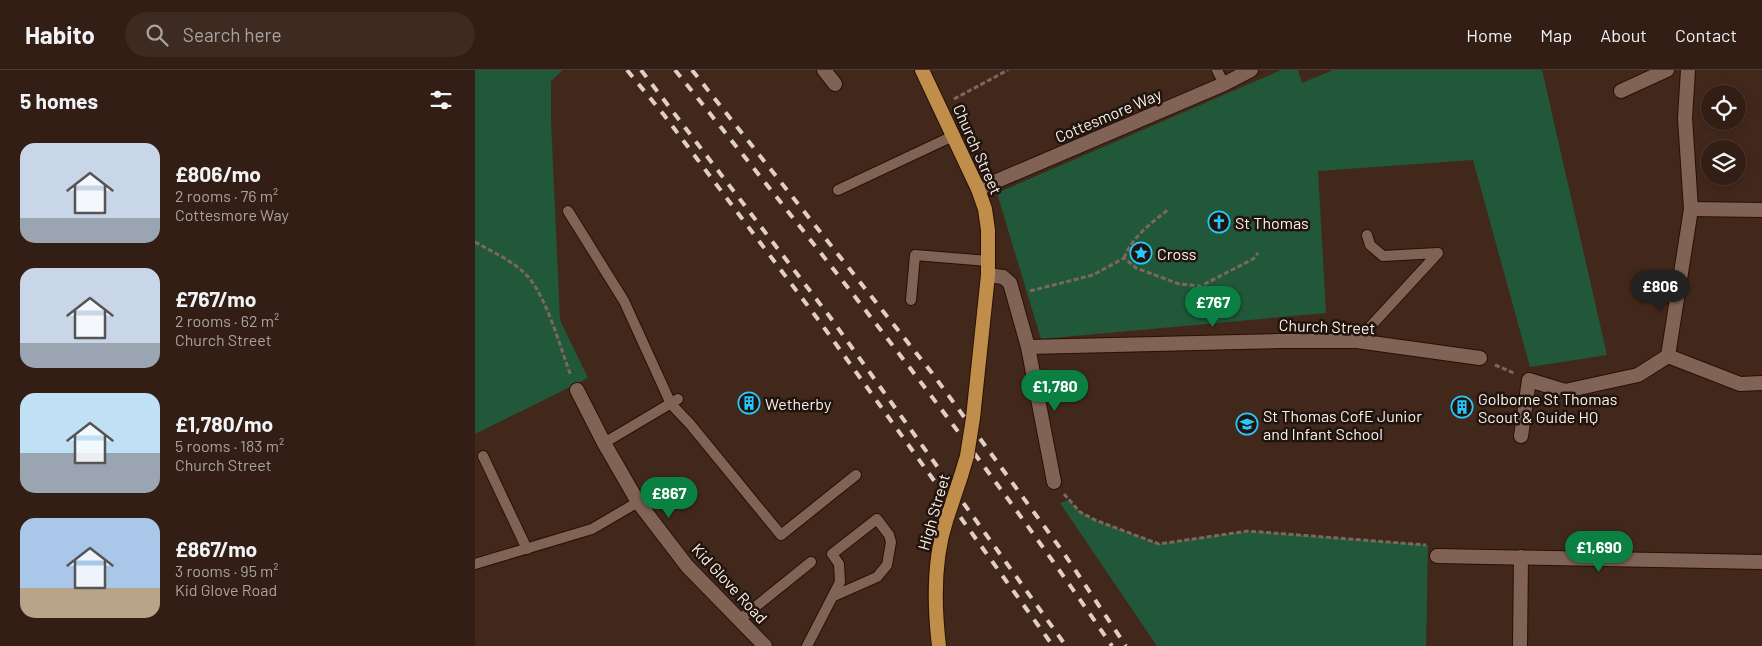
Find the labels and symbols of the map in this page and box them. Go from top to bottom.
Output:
street label: Cottesmore Way [1052,84,1165,146]
street label: Church Street [950,101,1006,197]
church icon: St Thomas [1207,210,1231,234]
place label: St Thomas [1235,213,1309,232]
place icon: Cross [1129,241,1153,265]
place label: Cross [1157,244,1196,263]
pin: £806 [1630,270,1690,312]
pin: £767 [1183,286,1243,328]
street label: Church Street [1278,315,1376,337]
pin: £1,780 [1014,370,1096,412]
place label: Golborne St Thomas Scout & Guide HQ [1478,389,1617,426]
building icon: Wetherby [737,391,761,415]
place label: Wetherby [765,394,832,413]
building icon: Golborne St Thomas Scout & Guide HQ [1450,395,1474,419]
place label: St Thomas CofE Junior and Infant School [1263,406,1422,443]
school or university icon: St Thomas CofE Junior and Infant School [1235,412,1259,436]
street label: High Street [913,472,953,552]
pin: £867 [639,476,699,519]
pin: £1,690 [1558,530,1640,573]
street label: Kid Glove Road [688,539,772,627]

